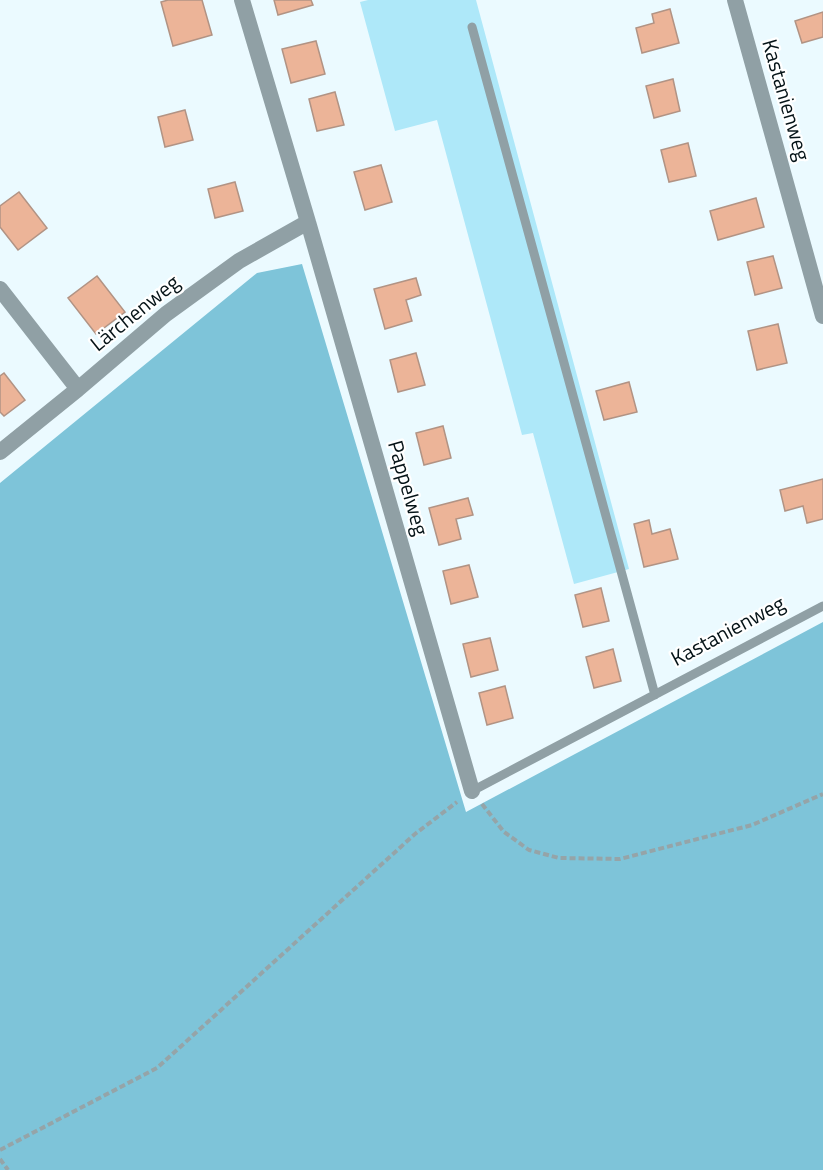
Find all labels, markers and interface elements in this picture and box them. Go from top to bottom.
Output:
street label: Kastanienweg [754,35,820,164]
street label: Lärchenweg [83,266,186,358]
street label: Pappelweg [380,436,438,539]
street label: Kastanienweg [665,587,790,674]

